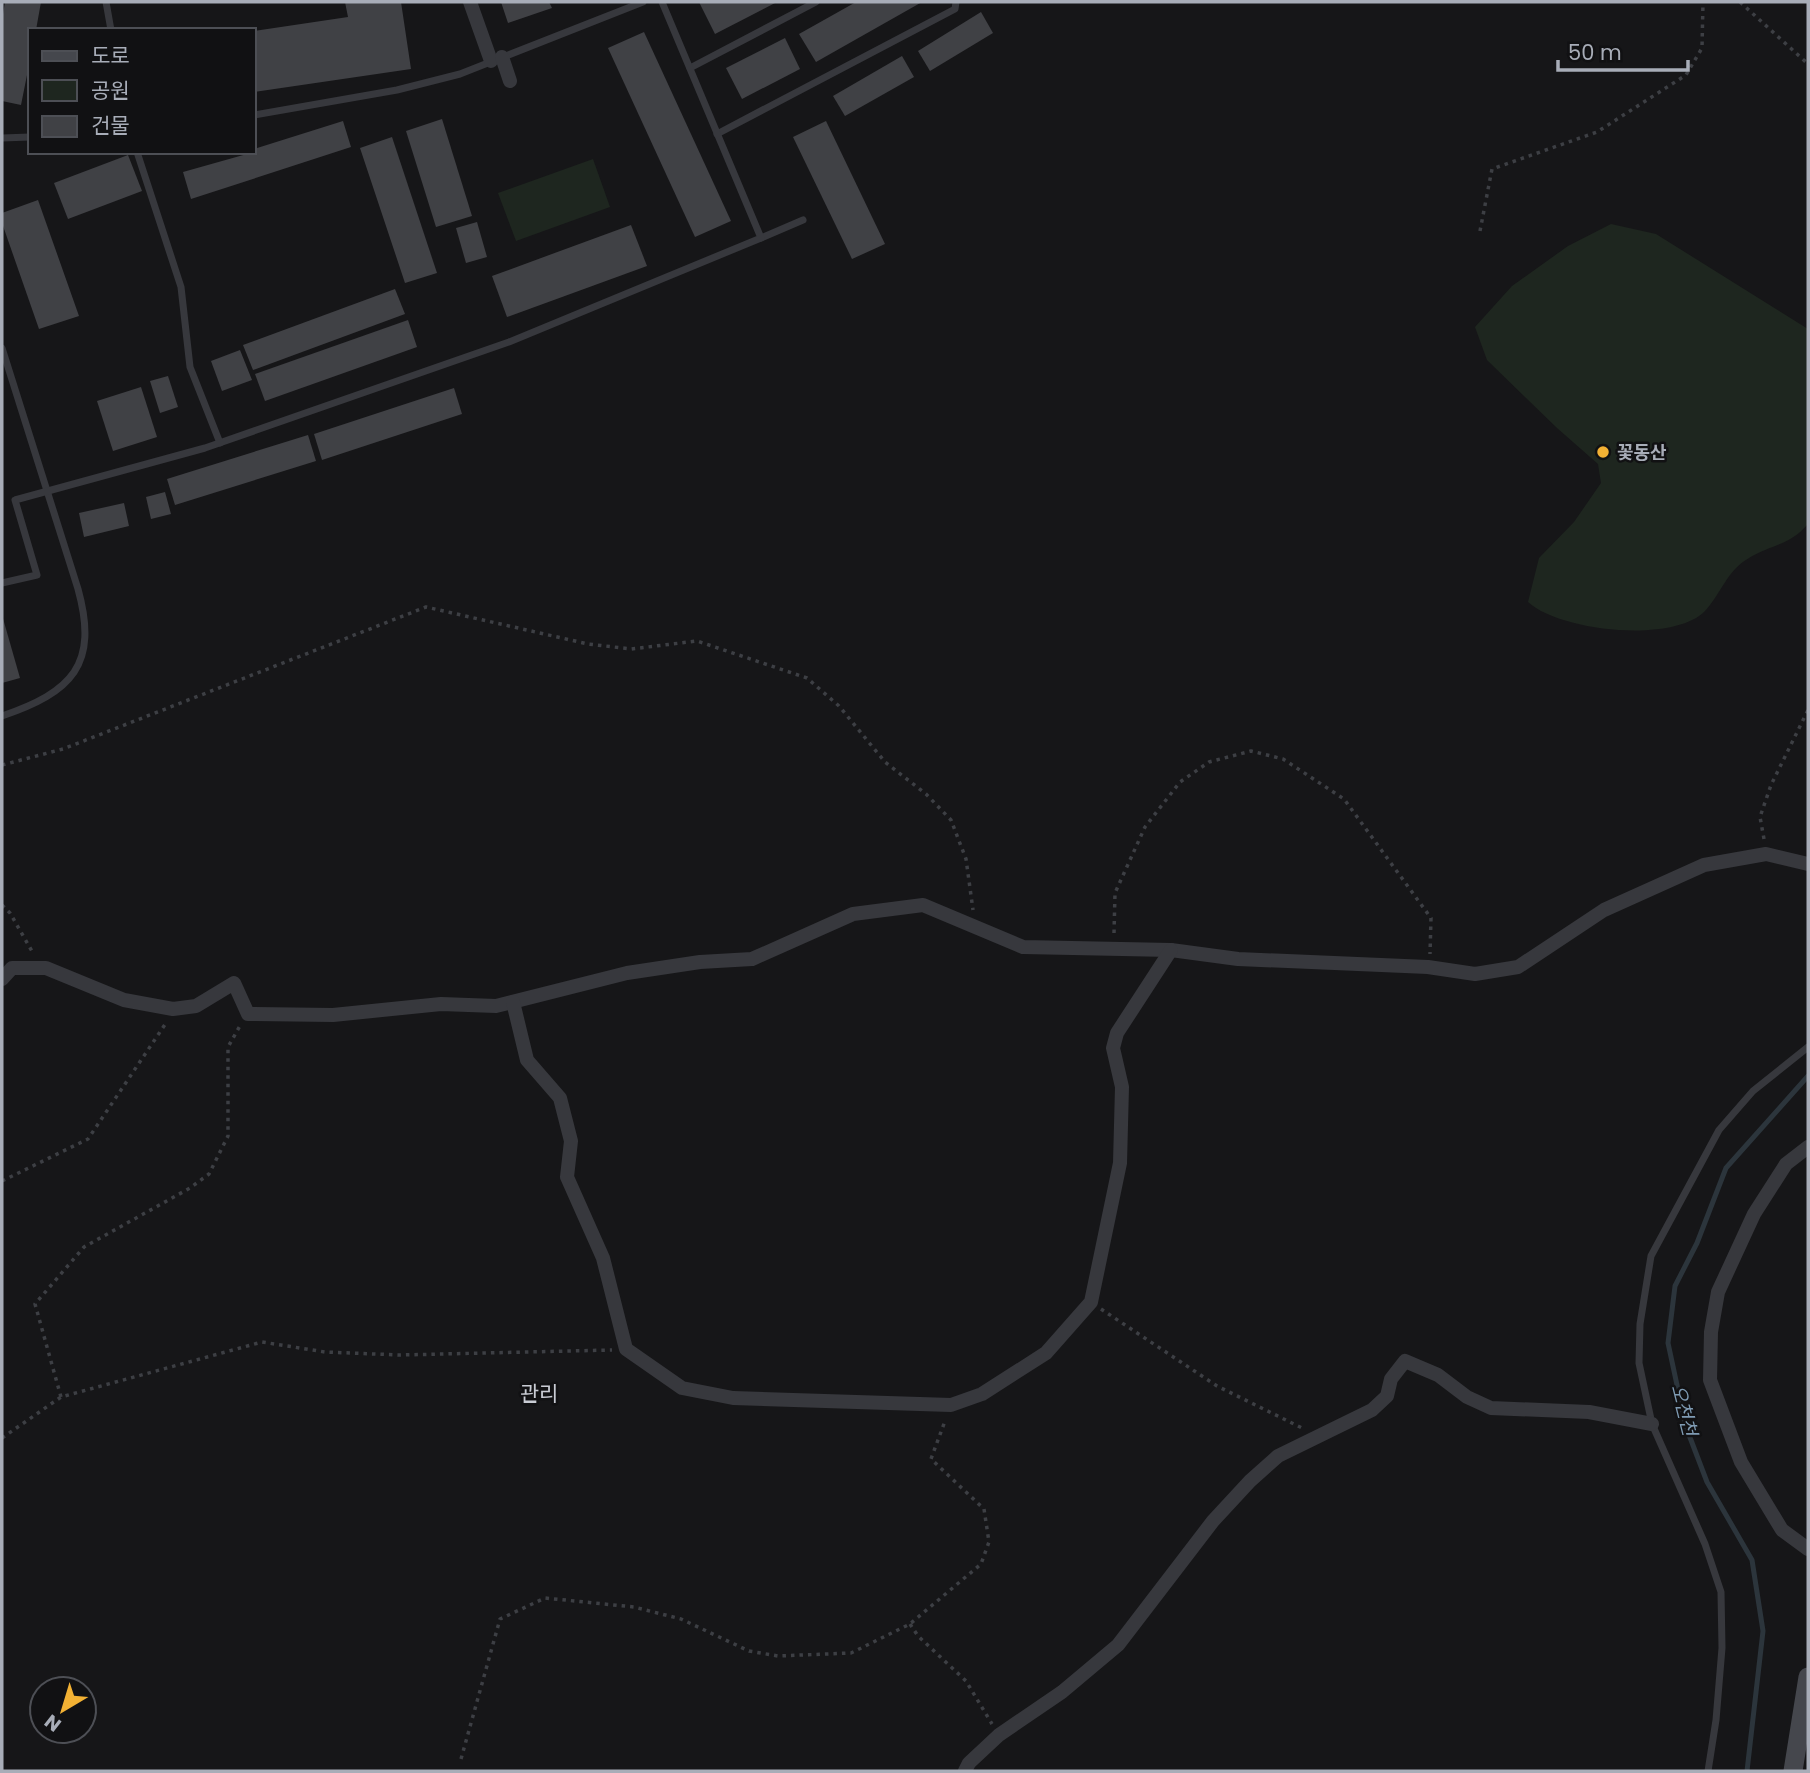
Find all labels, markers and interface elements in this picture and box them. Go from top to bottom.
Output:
legend [28,28,256,154]
scale bar [1558,28,1688,72]
text: 50 m [1568,38,1622,67]
text: 도로 [91,41,130,70]
text: 공원 [91,76,130,105]
text: 건물 [91,111,130,140]
place label: 꽃동산 [1617,440,1667,465]
marker: 꽃동산 [1595,444,1611,460]
district label: 관리 [520,1379,558,1408]
water label: 오천천 [1665,1381,1704,1440]
north arrow [28,1675,98,1745]
text: N [39,1708,67,1738]

